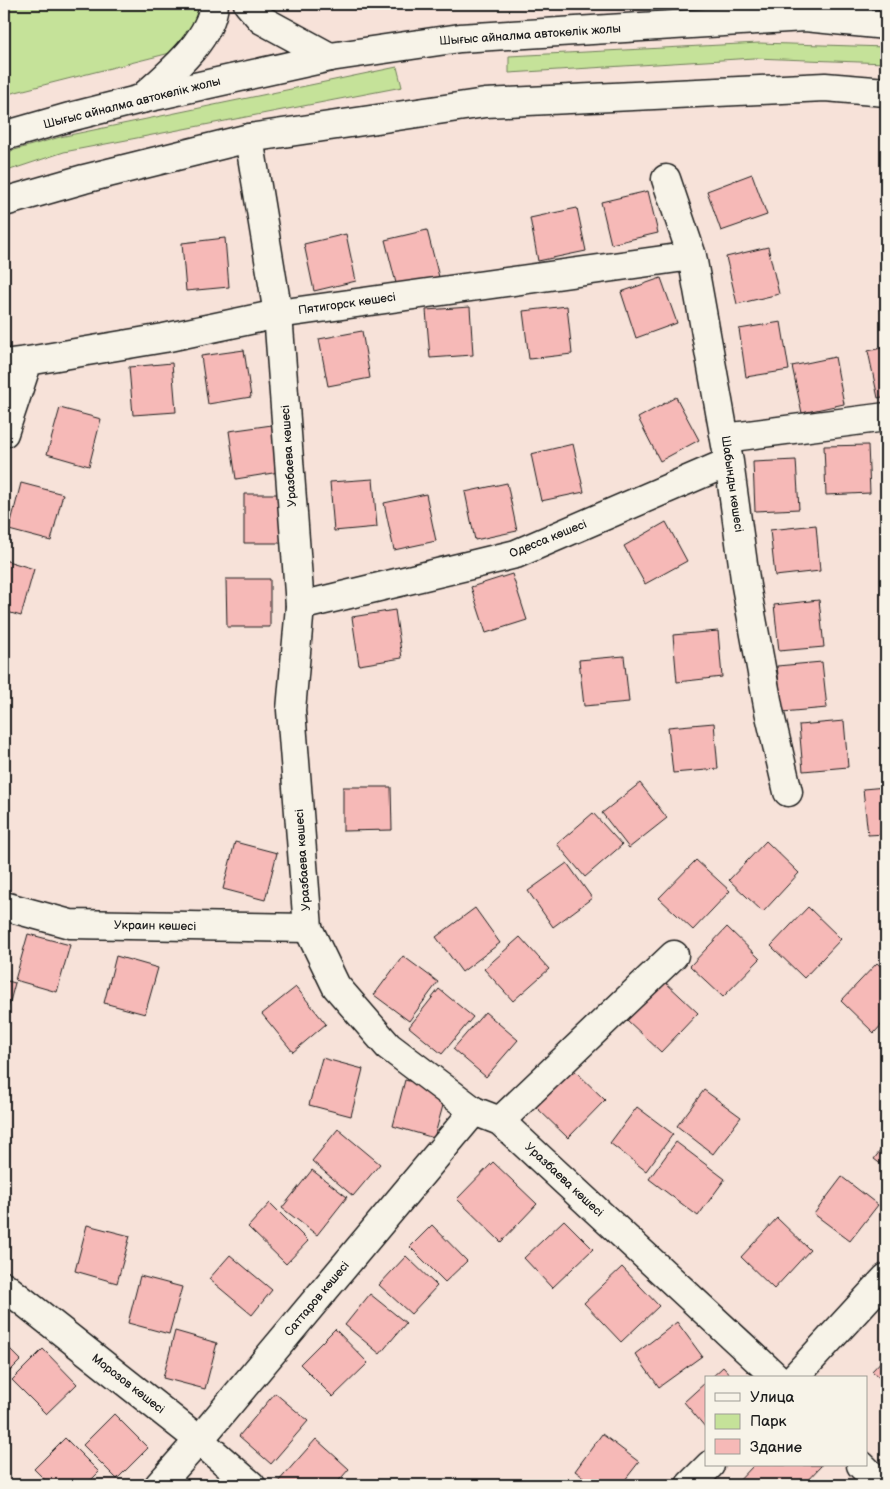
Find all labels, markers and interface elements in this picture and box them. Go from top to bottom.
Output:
street label: Шығыс айналма автокөлік жолы [439,21,621,49]
street label: Шығыс айналма автокөлік жолы [42,74,222,132]
street label: Пятигорск көшесі [297,290,397,318]
street label: Уразбаева көшесі [278,405,300,507]
street label: Шабынды көшесі [718,435,746,533]
street label: Одесса көшесі [507,517,589,561]
street label: Уразбаева көшесі [292,809,314,911]
street label: Украин көшесі [114,918,196,934]
street label: Уразбаева көшесі [522,1140,606,1220]
street label: Саттаров көшесі [281,1258,353,1340]
street label: Морозов көшесі [89,1351,167,1417]
legend [705,1376,868,1466]
text: Улица [750,1388,795,1407]
text: Парк [750,1412,787,1431]
text: Здание [750,1438,802,1457]

